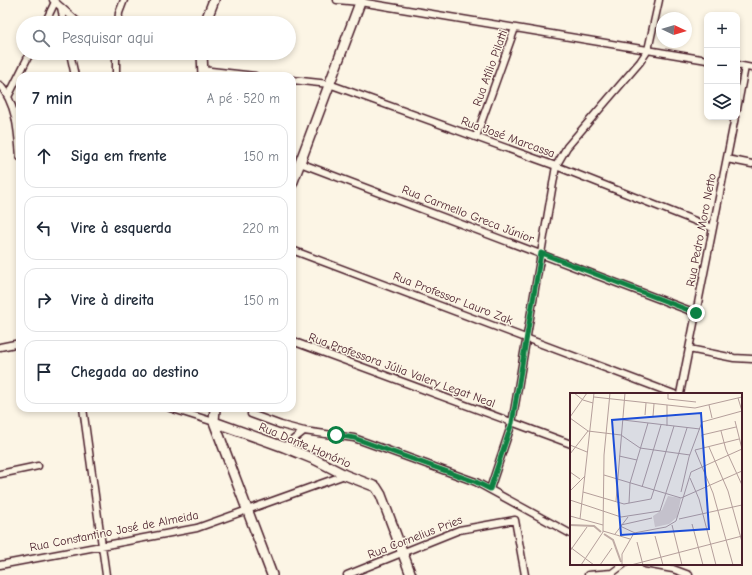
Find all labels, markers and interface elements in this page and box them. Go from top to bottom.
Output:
north arrow [656,12,692,48]
map controls [704,12,740,120]
button: + [704,12,740,48]
search box [16,16,296,60]
icon: search [30,27,52,49]
street label: Rua Atílio Pilatti [470,28,510,108]
text: Pesquisar aqui [62,29,154,47]
button: − [704,48,740,84]
button: layers [704,84,740,120]
text: 7 min [32,89,73,108]
text: A pé · 520 m [207,91,280,106]
street label: Rua José Marcassa [459,113,557,161]
icon: ahead [33,145,55,167]
text: Siga em frente [71,147,167,165]
text: 150 m [244,149,279,164]
street label: Rua Pedro Moro Netto [683,172,719,288]
street label: Rua Carmello Greca Júnior [400,182,536,246]
icon: left [33,217,55,239]
text: Vire à esquerda [71,219,172,237]
text: 220 m [242,221,279,236]
street label: Rua Professor Lauro Zak [391,269,515,327]
icon: right [33,289,55,311]
text: Vire à direita [71,291,154,309]
text: 150 m [244,293,279,308]
route end [687,304,705,322]
street label: Rua Professora Júlia Valery Legat Neal [307,330,497,410]
icon: arrive [33,361,55,383]
text: Chegada ao destino [71,363,199,381]
inset map [570,393,742,565]
street label: Rua Dante Honório [257,419,353,471]
route start [327,426,345,444]
street label: Rua Constantino José de Almeida [28,508,200,554]
street label: Rua Cornelius Pries [366,512,464,562]

